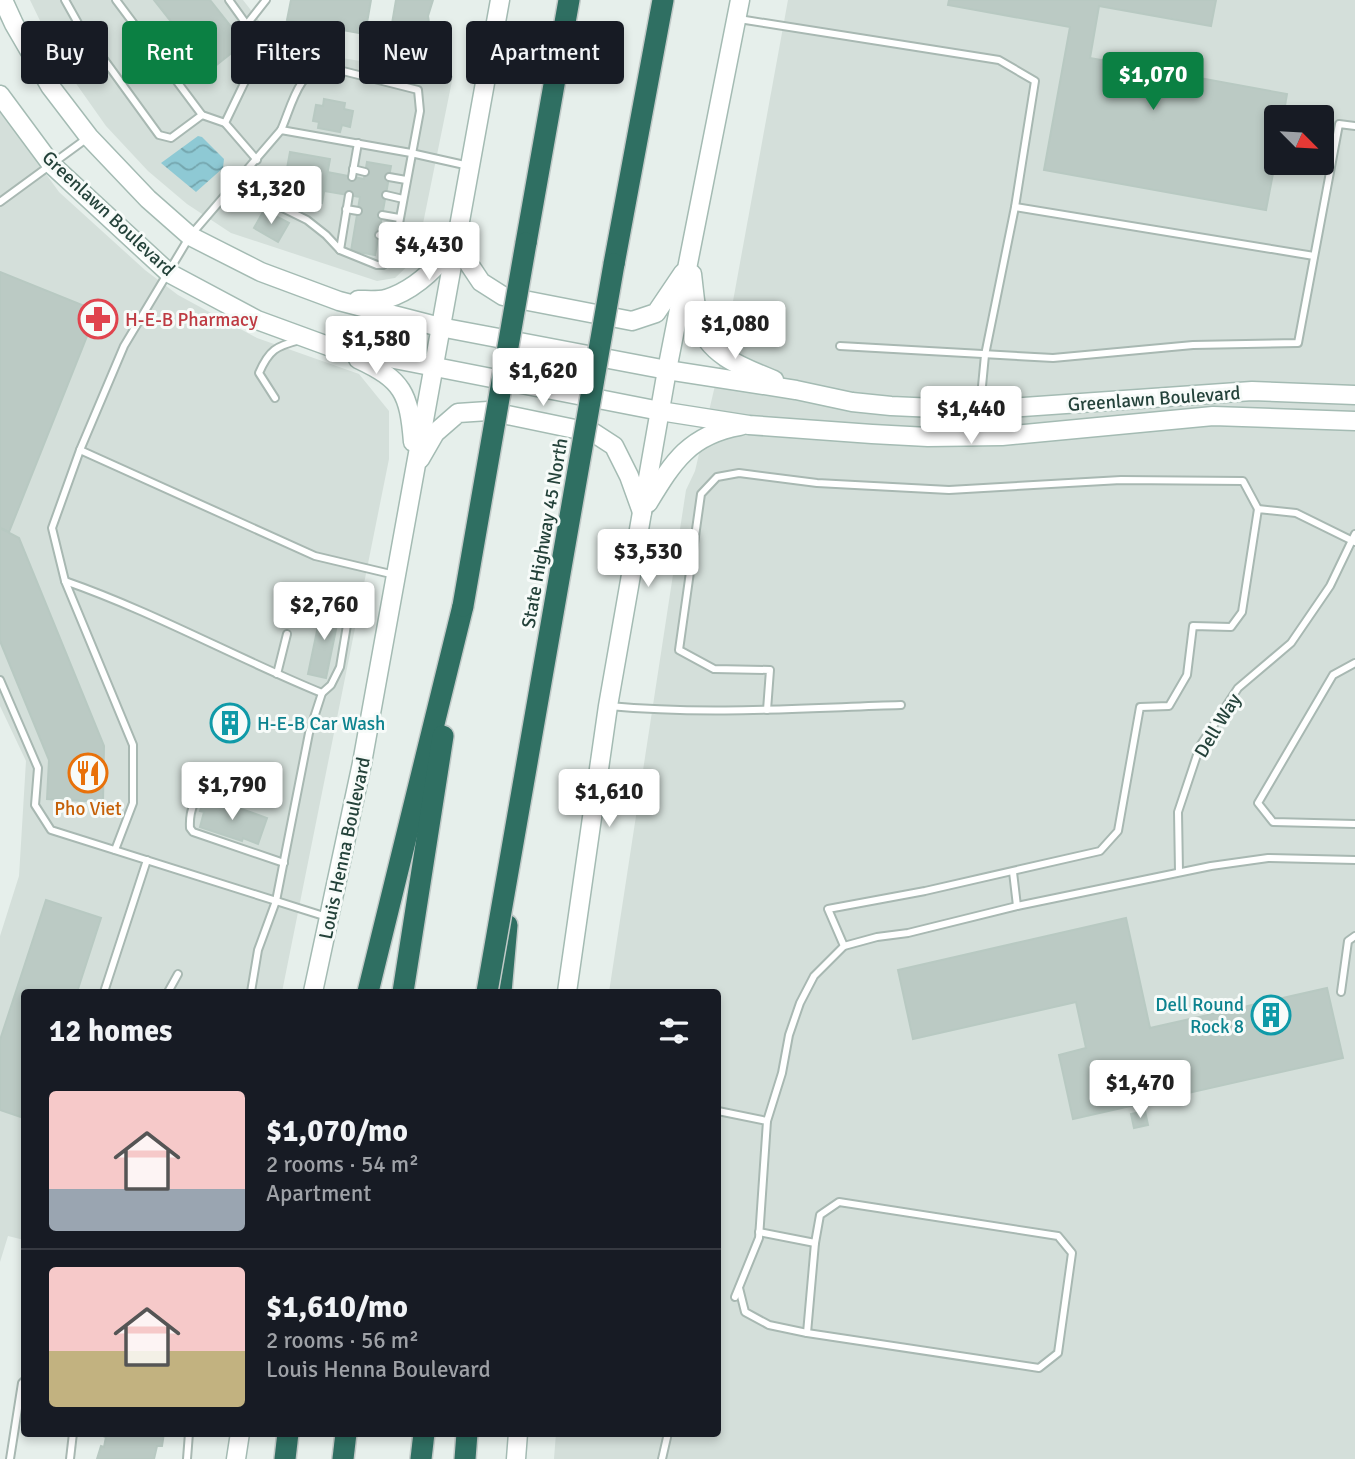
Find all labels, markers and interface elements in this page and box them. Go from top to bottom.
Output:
chip: Buy [21,21,108,84]
chip: Rent [122,21,217,84]
chip: Filters [231,21,345,84]
chip: New [359,21,452,84]
chip: Apartment [466,21,624,84]
pin: $1,070 [1096,52,1210,112]
text: $1,070 [1119,60,1187,89]
north arrow [1264,105,1334,175]
map controls [1264,105,1334,175]
street label: Greenlawn Boulevard [37,146,180,282]
pin: $1,320 [214,166,328,226]
text: $1,320 [237,174,305,203]
pin: $4,430 [372,222,486,282]
text: $4,430 [395,230,463,259]
pharmacy icon: H-E-B Pharmacy [77,298,119,340]
pin: $1,080 [678,302,792,361]
place label: H-E-B Pharmacy [125,308,258,332]
text: $1,080 [701,309,769,338]
pin: $1,580 [319,316,433,376]
text: $1,580 [342,324,410,353]
pin: $1,620 [486,348,600,408]
text: $1,620 [509,356,577,385]
street label: Greenlawn Boulevard [1067,381,1241,417]
pin: $1,440 [914,386,1028,446]
text: $1,440 [937,394,1005,423]
street label: State Highway 45 North [516,436,574,630]
pin: $3,530 [591,530,705,589]
text: $3,530 [614,537,682,566]
pin: $2,760 [267,582,381,642]
text: $2,760 [290,590,358,619]
street label: Dell Way [1189,689,1246,762]
building icon: H-E-B Car Wash [209,702,251,744]
place label: H-E-B Car Wash [257,712,385,736]
restaurant icon: Pho Viet [67,752,109,794]
street label: Louis Henna Boulevard [314,755,376,942]
pin: $1,790 [175,762,289,822]
text: $1,790 [198,770,266,799]
pin: $1,610 [552,770,666,829]
text: $1,610 [575,777,643,806]
place label: Pho Viet [54,797,122,821]
place label: Dell Round Rock 8 [1155,993,1244,1039]
building icon: Dell Round Rock 8 [1250,994,1292,1036]
icon: filters [655,1012,693,1050]
text: 12 homes [49,1013,172,1050]
pin: $1,470 [1083,1060,1197,1120]
text: $1,470 [1106,1068,1174,1097]
text: $1,070/mo [266,1113,408,1150]
icon: home [105,1119,189,1203]
text: 2 rooms · 54 m² [266,1150,419,1179]
text: Apartment [266,1179,371,1208]
text: $1,610/mo [266,1289,408,1326]
icon: home [105,1295,189,1379]
text: 2 rooms · 56 m² [266,1326,419,1355]
text: Louis Henna Boulevard [266,1355,491,1384]

